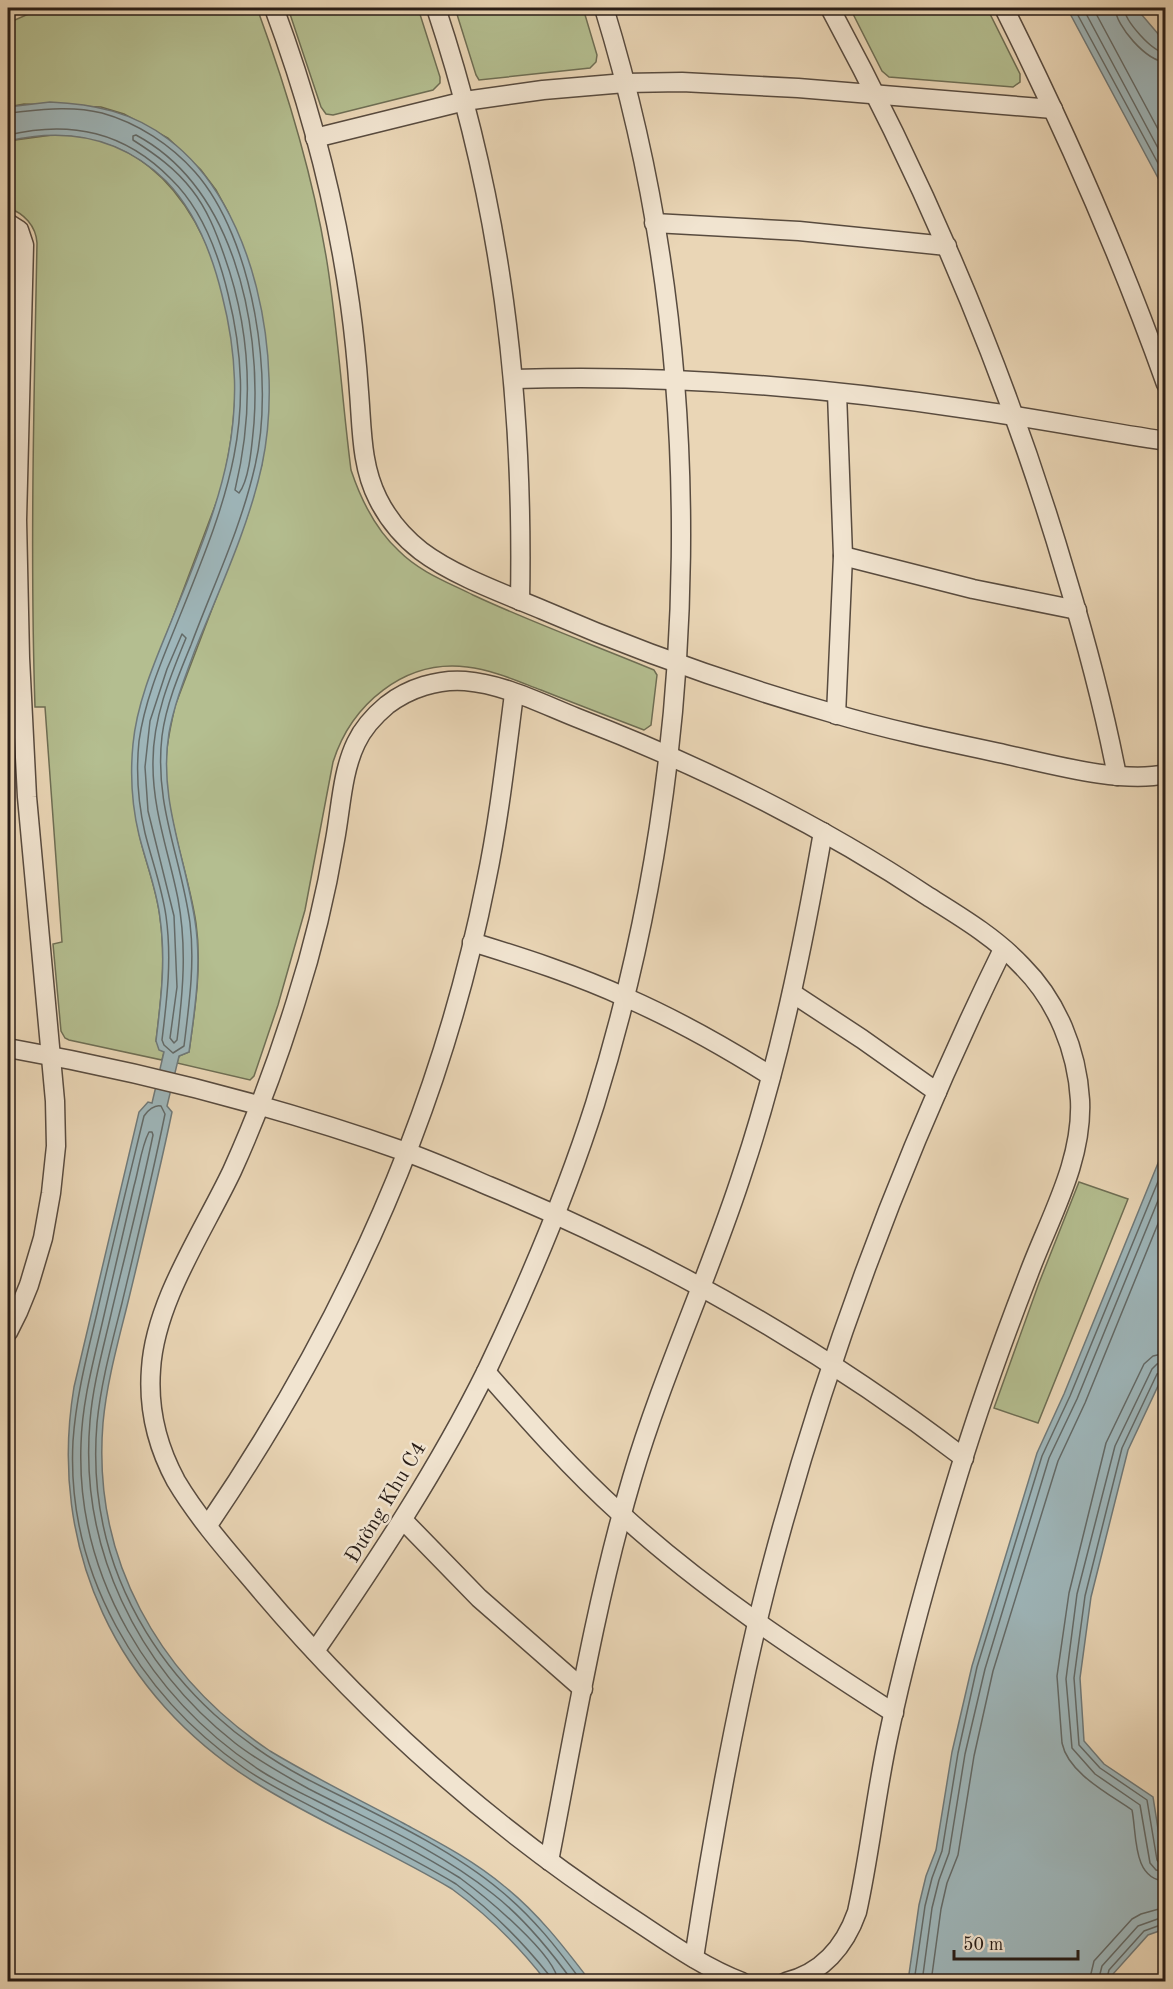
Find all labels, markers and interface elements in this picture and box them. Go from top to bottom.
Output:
street label: Đường Khu C4 [342,1439,431,1567]
scale bar [954,1923,1078,1961]
text: 50 m [963,1936,1003,1954]

